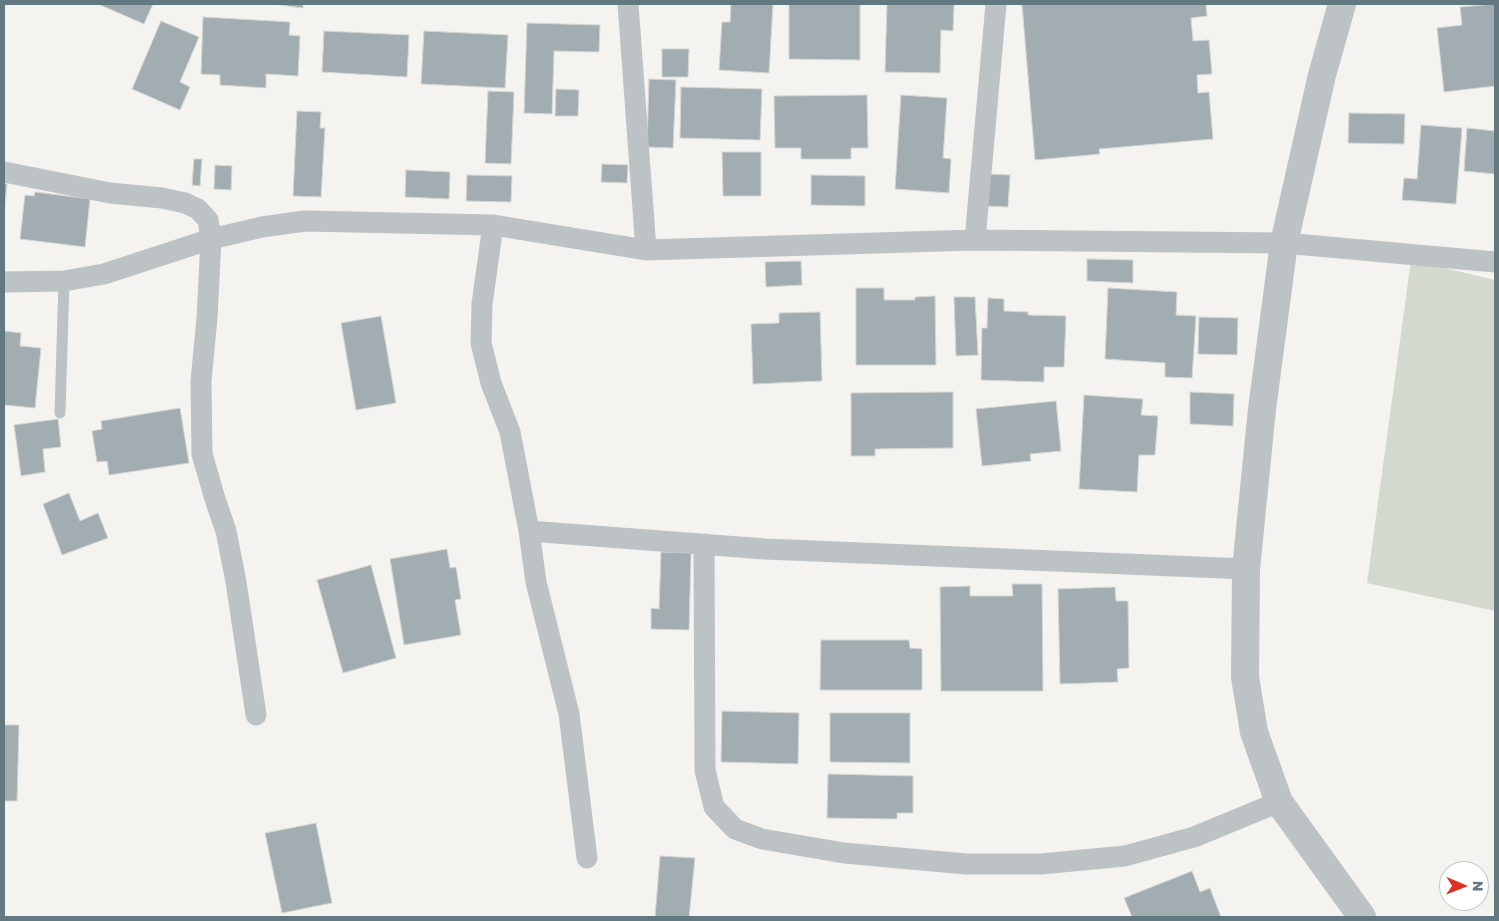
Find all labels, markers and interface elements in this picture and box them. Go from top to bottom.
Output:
north arrow [1439,861,1489,911]
text: N [1470,881,1487,892]

